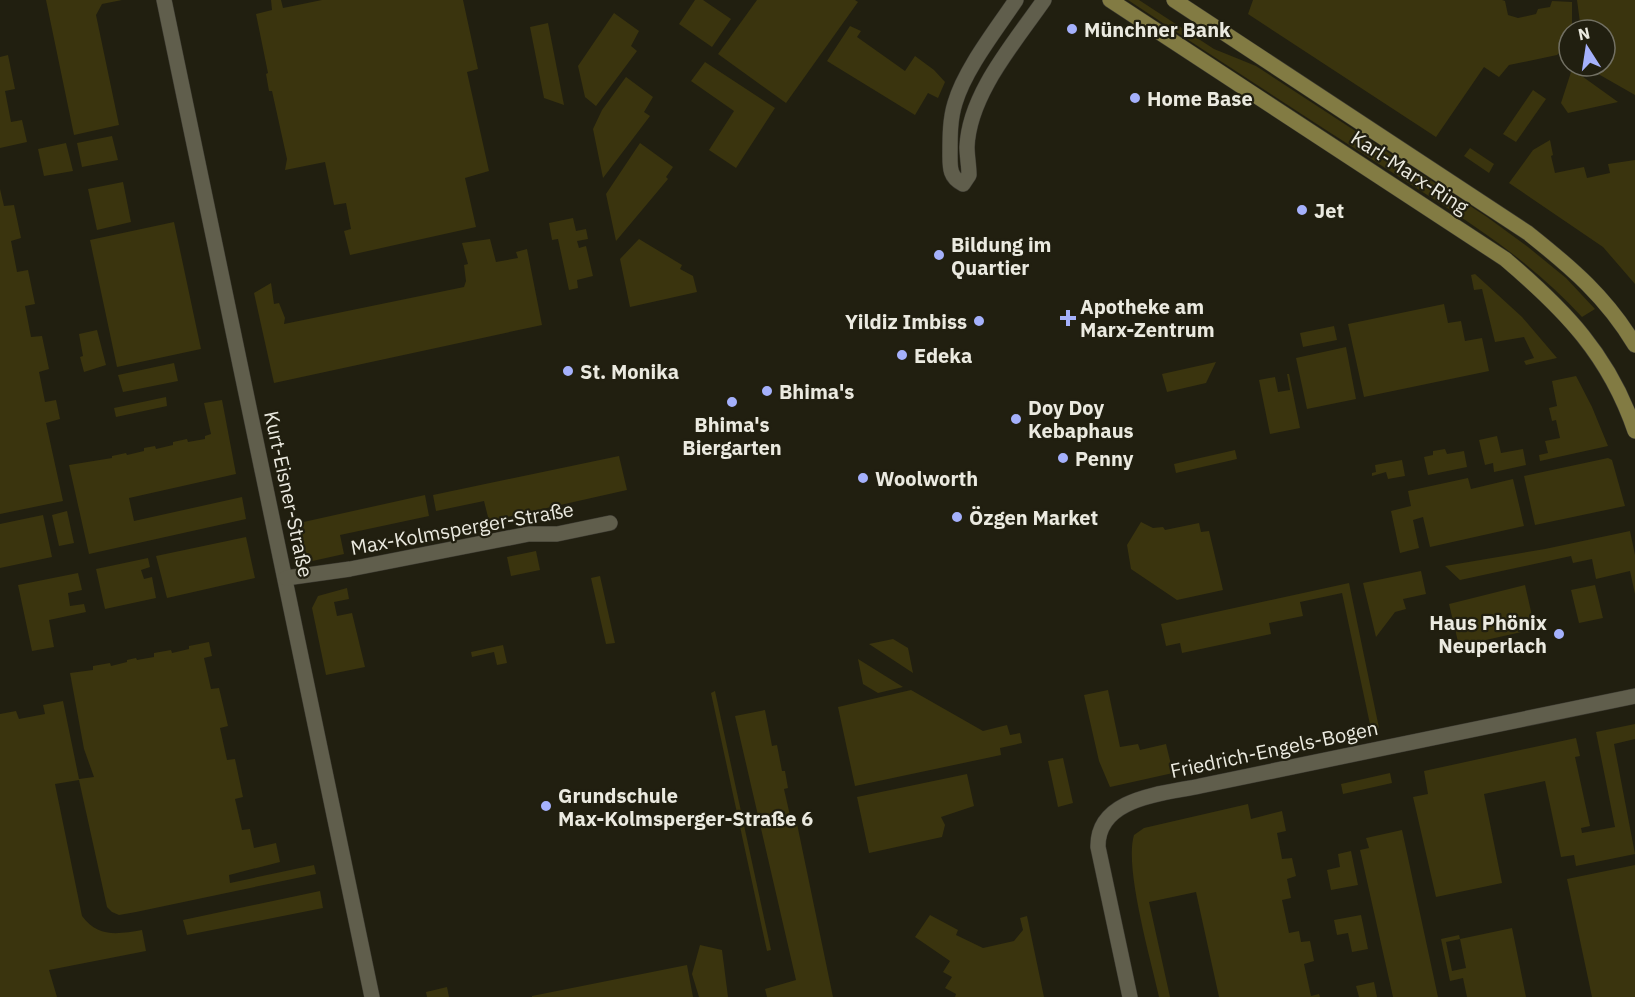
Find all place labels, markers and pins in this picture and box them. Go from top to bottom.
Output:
place label: Münchner Bank [1084,16,1231,43]
marker: Münchner Bank [1065,22,1079,36]
place label: Home Base [1147,85,1253,112]
marker: Home Base [1128,91,1142,105]
place label: Jet [1314,197,1344,224]
marker: Jet [1295,203,1309,217]
place label: Bildung im Quartier [951,231,1051,281]
marker: Bildung im Quartier [932,248,946,262]
place label: Apotheke am Marx-Zentrum [1080,293,1215,343]
place label: Yildiz Imbiss [845,308,967,335]
marker: Apotheke am Marx-Zentrum [1061,311,1075,325]
marker: Yildiz Imbiss [972,314,986,328]
place label: Edeka [914,342,972,369]
marker: Edeka [895,348,909,362]
place label: St. Monika [580,358,679,385]
marker: St. Monika [561,364,575,378]
place label: Bhima's [779,378,854,405]
marker: Bhima's [760,384,774,398]
place label: Doy Doy Kebaphaus [1028,394,1134,444]
marker: Bhima's Biergarten [725,395,739,409]
place label: Bhima's Biergarten [682,411,782,461]
marker: Doy Doy Kebaphaus [1009,412,1023,426]
place label: Penny [1075,445,1134,472]
marker: Penny [1056,451,1070,465]
place label: Woolworth [875,465,978,492]
marker: Woolworth [856,471,870,485]
place label: Özgen Market [969,504,1098,531]
marker: Özgen Market [950,510,964,524]
place label: Haus Phönix Neuperlach [1429,609,1547,659]
marker: Haus Phönix Neuperlach [1552,627,1566,641]
place label: Grundschule Max-Kolmsperger-Straße 6 [558,782,813,832]
marker: Grundschule Max-Kolmsperger-Straße 6 [539,799,553,813]

